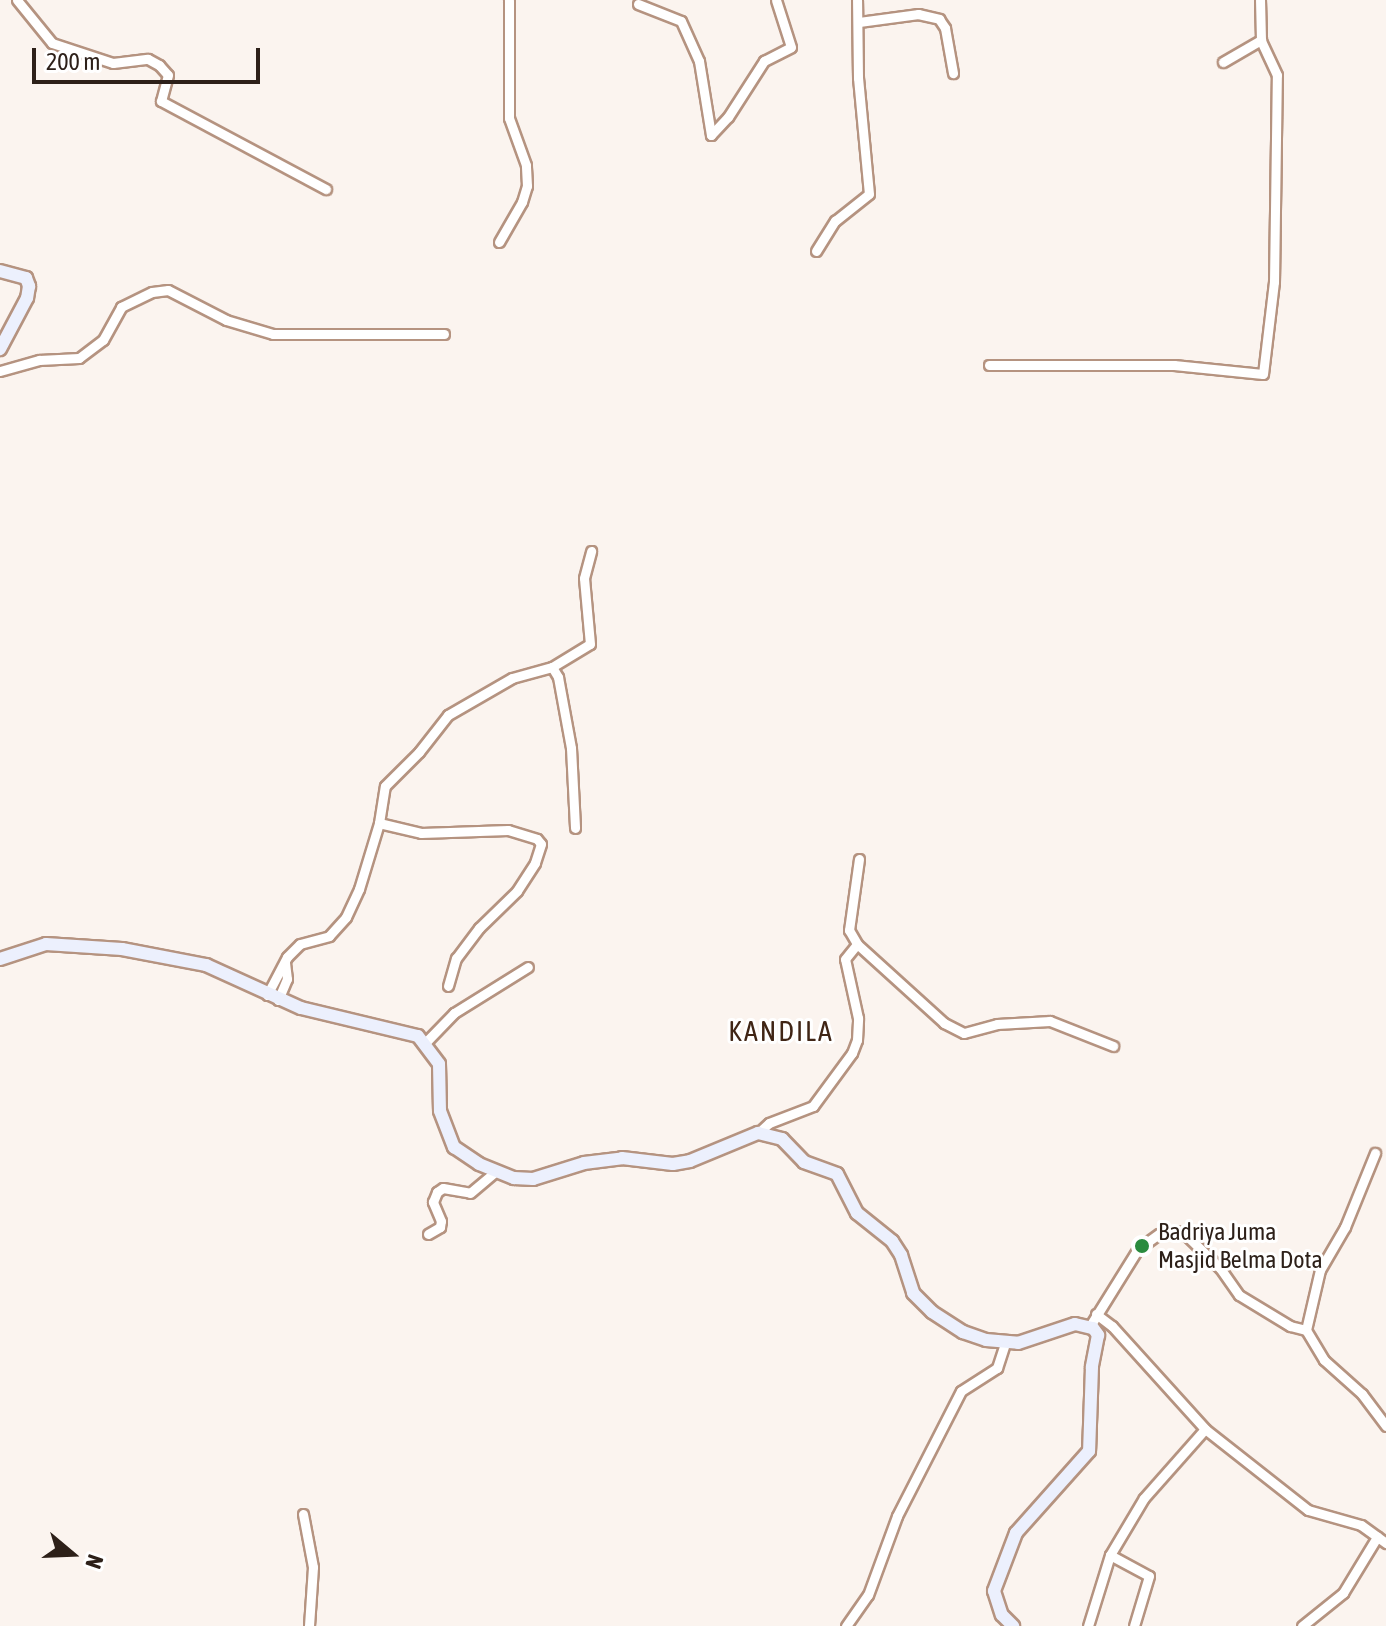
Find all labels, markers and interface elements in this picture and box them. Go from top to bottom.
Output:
scale bar [36,32,264,82]
text: 200 m [46,48,100,75]
district label: KANDILA [728,1014,834,1048]
place label: Badriya Juma Masjid Belma Dota [1158,1218,1323,1274]
marker: Badriya Juma Masjid Belma Dota [1133,1237,1151,1255]
north arrow [32,1514,112,1594]
text: N [80,1551,109,1572]

